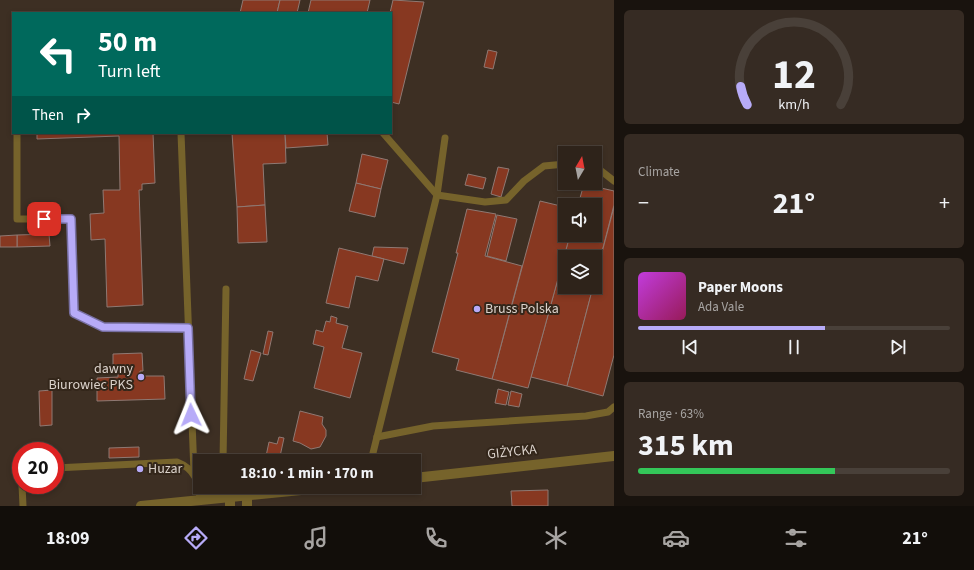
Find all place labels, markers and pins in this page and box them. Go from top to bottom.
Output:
pin [27,202,61,236]
place label: Bruss Polska [485,299,559,319]
marker: Bruss Polska [472,304,482,314]
place label: dawny Biurowiec PKS [48,359,133,395]
marker: dawny Biurowiec PKS [136,372,146,382]
place label: Huzar [148,459,182,479]
marker: Huzar [135,464,145,474]

